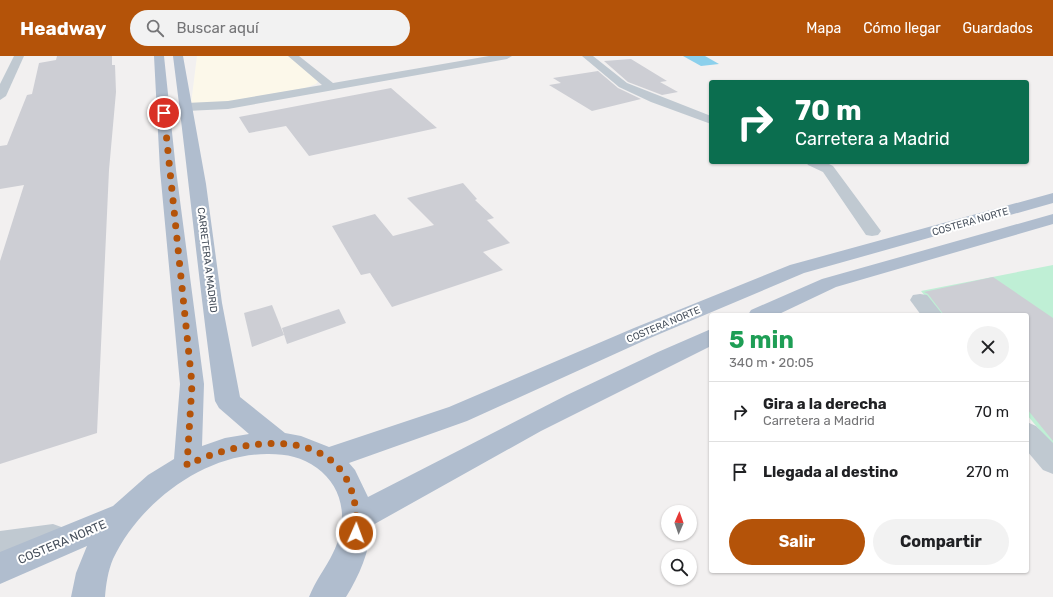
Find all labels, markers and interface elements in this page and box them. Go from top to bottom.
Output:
search box [130,10,410,46]
text: Headway [20,17,106,40]
icon: search [144,17,166,39]
text: Buscar aquí [176,19,259,37]
text: Mapa [806,20,841,37]
text: Cómo llegar [863,20,941,37]
text: Guardados [963,20,1033,37]
text: 70 m [795,94,862,127]
pin [147,96,181,130]
icon: right [729,96,781,148]
icon: arrive [153,102,175,124]
text: Carretera a Madrid [795,128,950,150]
street label: COSTERA NORTE [931,205,1010,239]
street label: CARRETERA A MADRID [195,207,219,314]
street label: COSTERA NORTE [625,304,702,346]
text: 5 min [729,326,794,354]
button: close [967,326,1009,368]
text: 340 m · 20:05 [729,355,814,370]
text: Gira a la derecha [763,395,887,413]
icon: right [729,401,751,423]
text: 70 m [975,403,1009,421]
text: Carretera a Madrid [763,413,875,428]
icon: arrive [729,461,751,483]
text: Llegada al destino [763,463,898,481]
text: 270 m [966,463,1009,481]
north arrow [661,505,697,541]
map controls [661,505,697,585]
position arrow [335,512,377,554]
street label: COSTERA NORTE [16,517,108,567]
button: Salir [729,519,865,565]
button: Compartir [873,519,1009,565]
button: search [661,549,697,585]

